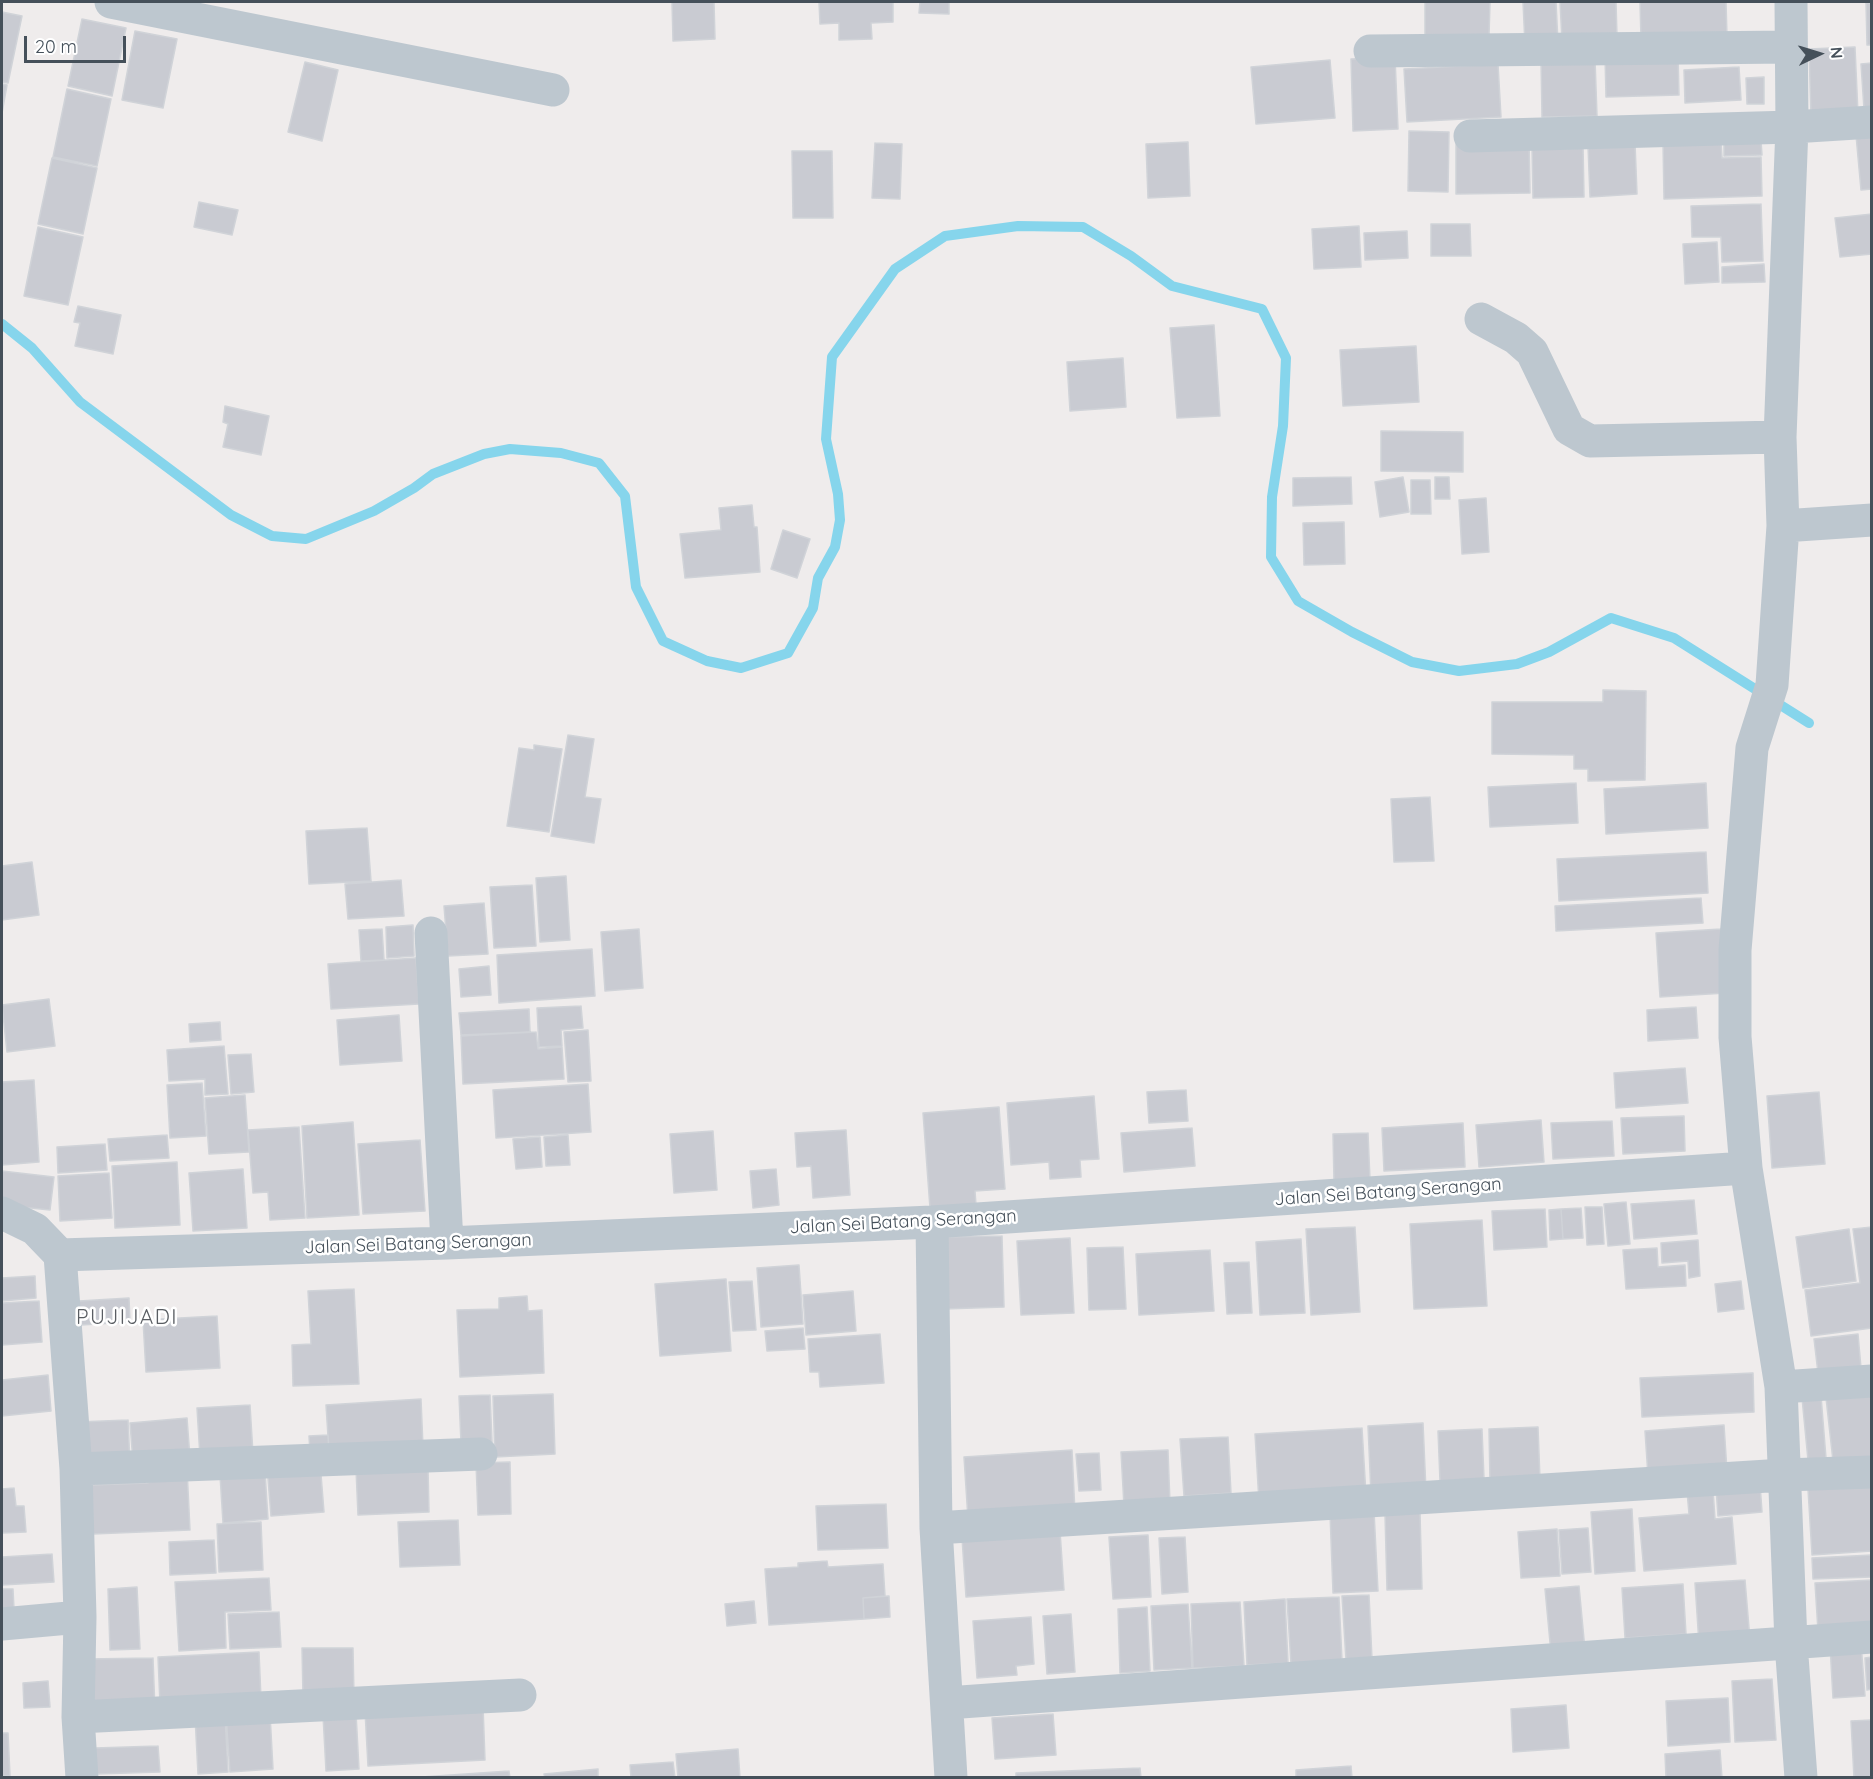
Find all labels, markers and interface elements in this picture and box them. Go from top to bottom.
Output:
scale bar [27,24,129,62]
north arrow [1789,24,1849,84]
text: 20 m [35,35,77,58]
text: N [1827,46,1847,59]
street label: Jalan Sei Batang Serangan [1274,1173,1502,1211]
street label: Jalan Sei Batang Serangan [789,1205,1017,1239]
street label: Jalan Sei Batang Serangan [304,1229,532,1259]
district label: PUJIJADI [76,1305,178,1331]

